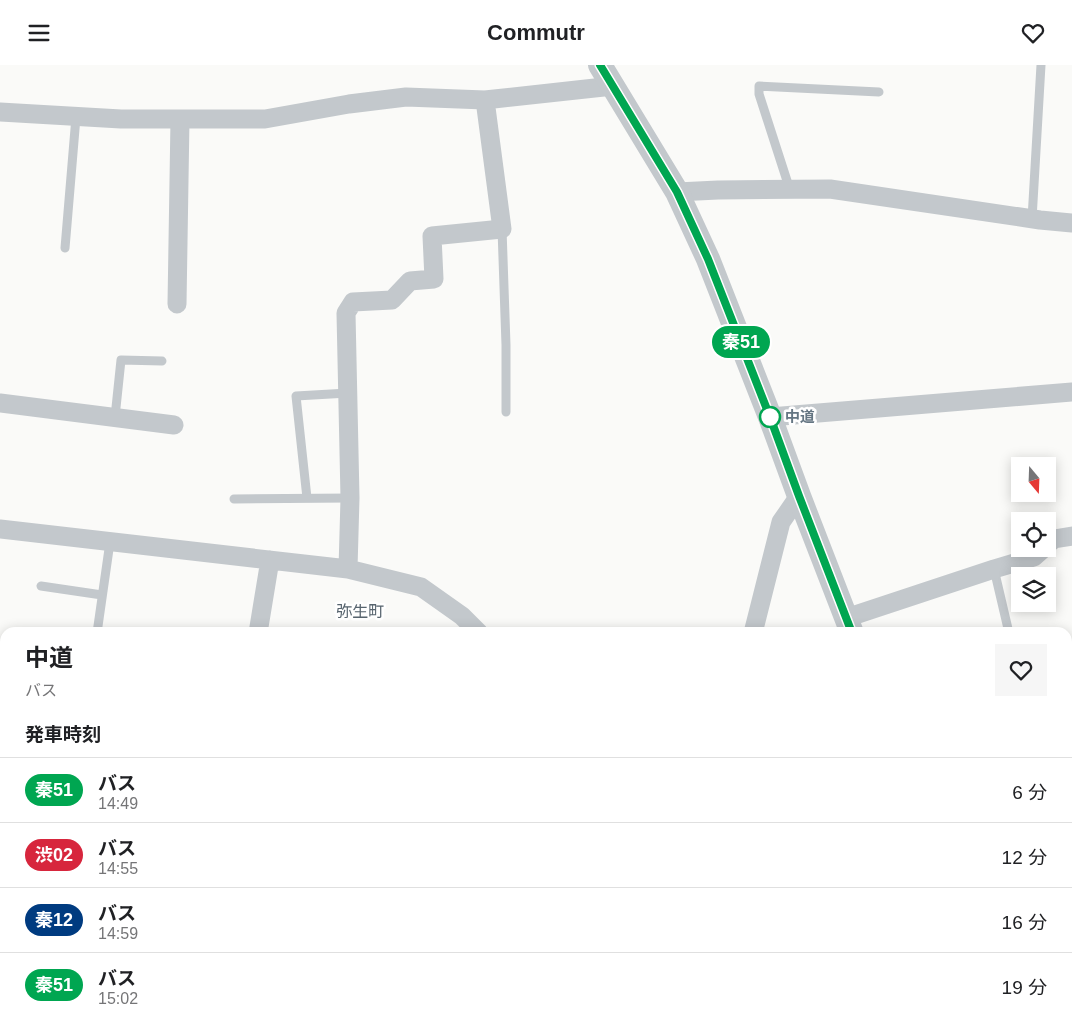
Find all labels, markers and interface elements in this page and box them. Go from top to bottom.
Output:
icon: menu [25,19,53,47]
icon: heart [1019,19,1047,47]
text: Commutr [487,20,585,45]
line badge: 秦51 [712,326,770,358]
text: 秦51 [722,332,760,352]
marker: 中道 [759,406,781,428]
place label: 中道 [785,408,815,425]
north arrow [1011,457,1056,503]
map controls [1011,457,1056,612]
button: locate [1011,512,1056,557]
button: layers [1011,567,1056,612]
district label: 弥生町 [336,603,384,620]
text: 中道 [25,644,73,671]
button: heart [995,644,1047,696]
text: バス [25,682,57,699]
text: 発車時刻 [25,724,101,745]
text: バス [98,773,136,794]
text: 秦51 [35,780,73,800]
text: 6 分 [1012,782,1047,803]
text: 14:49 [98,795,138,812]
text: バス [98,838,136,859]
text: 渋02 [35,845,73,865]
text: 12 分 [1002,847,1047,868]
text: 14:55 [98,860,138,877]
text: バス [98,903,136,924]
text: 秦12 [35,910,73,930]
text: 16 分 [1002,912,1047,933]
text: 14:59 [98,925,138,942]
text: バス [98,968,136,989]
text: 秦51 [35,975,73,995]
text: 19 分 [1002,977,1047,998]
text: 15:02 [98,990,138,1007]

